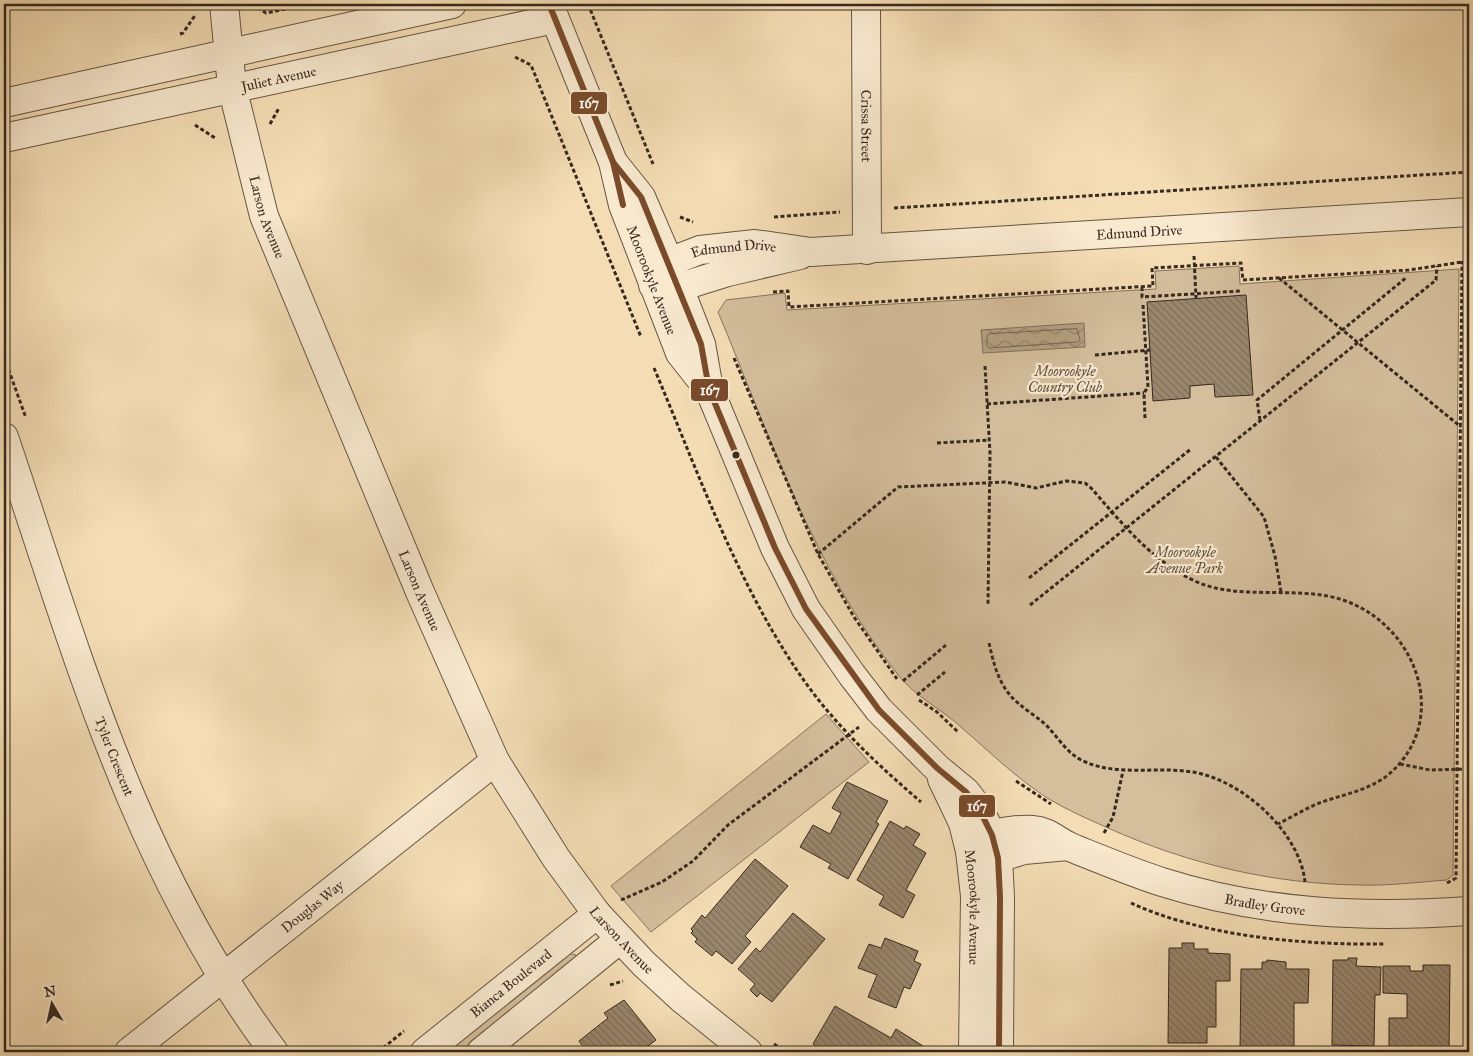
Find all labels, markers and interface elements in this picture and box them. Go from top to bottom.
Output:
street label: Juliet Avenue [238,62,318,96]
street label: Crissa Street [858,90,875,162]
line badge: 167 [570,91,608,115]
text: 167 [579,95,600,112]
street label: Larson Avenue [246,174,289,261]
street label: Edmund Drive [1096,221,1183,243]
street label: Moorookyle Avenue [623,223,681,337]
street label: Edmund Drive [688,236,778,261]
park label: Moorookyle Country Club [1028,363,1103,396]
line badge: 167 [690,378,729,402]
text: 167 [700,382,721,399]
unlabelled marker [731,450,741,460]
park label: Moorookyle Avenue Park [1145,544,1224,577]
street label: Larson Avenue [395,548,445,634]
street label: Tyler Crescent [91,714,138,799]
line badge: 167 [958,794,996,818]
text: 167 [967,798,988,815]
street label: Moorookyle Avenue [961,849,984,965]
street label: Douglas Way [278,876,347,936]
street label: Bradley Grove [1223,890,1306,919]
street label: Larson Avenue [586,903,657,977]
street label: Bianca Boulevard [467,945,555,1021]
north arrow [28,978,78,1028]
text: N [43,982,57,1001]

